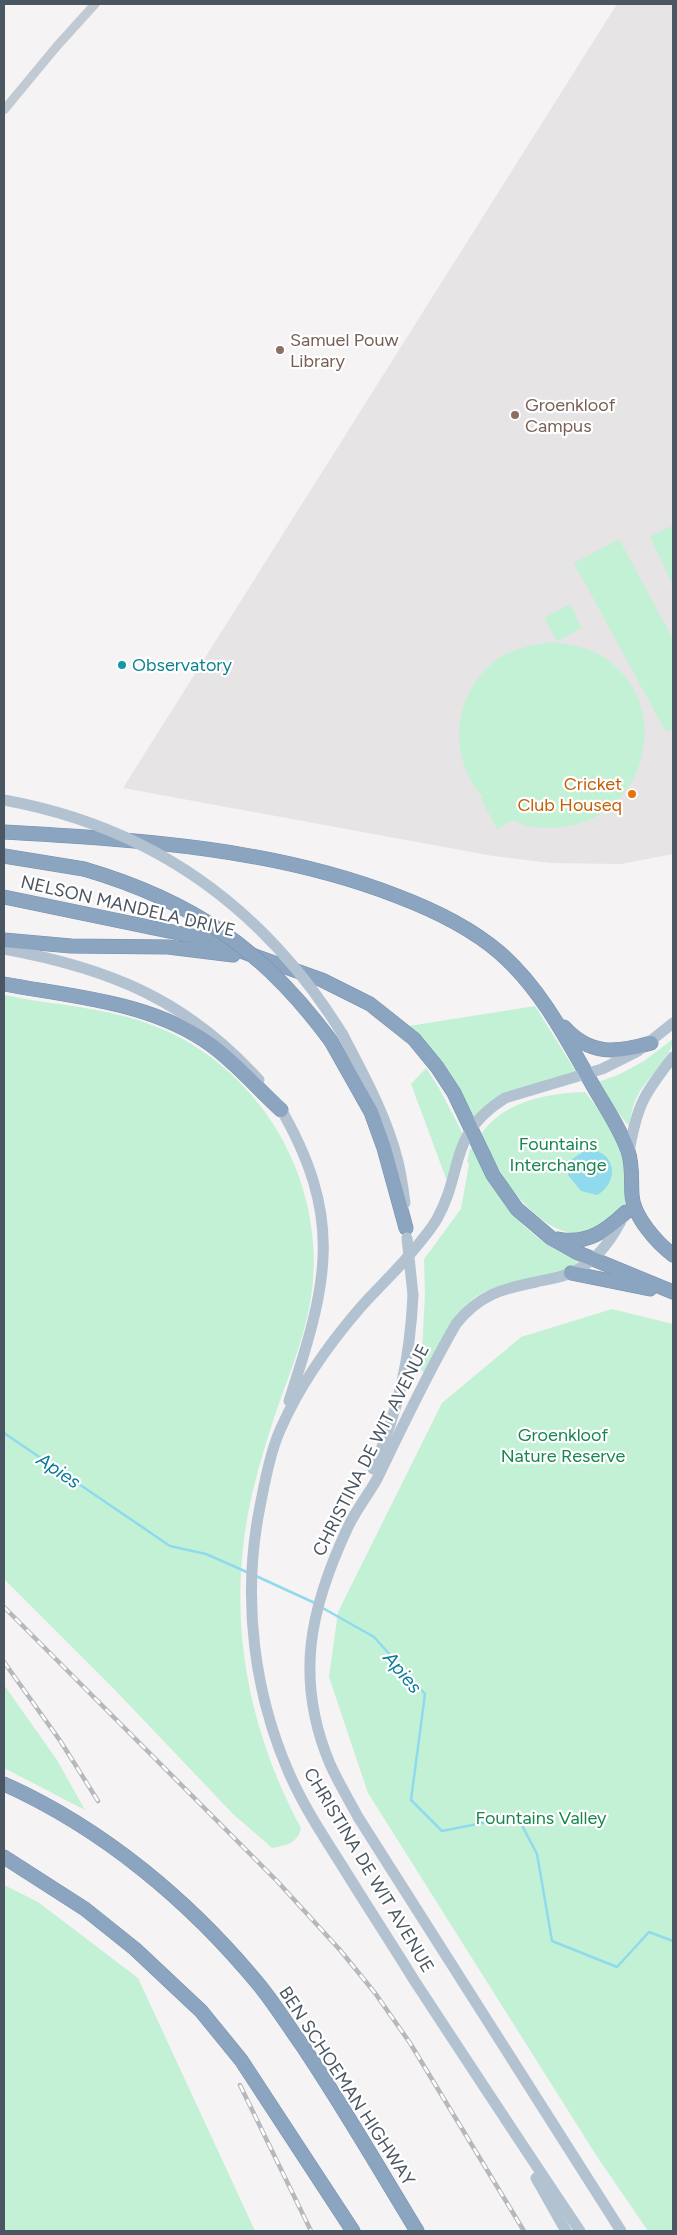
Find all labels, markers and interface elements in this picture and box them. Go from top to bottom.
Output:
place label: Samuel Pouw Library [290,329,399,372]
marker: Samuel Pouw Library [274,344,286,356]
place label: Groenkloof Campus [525,394,616,437]
marker: Groenkloof Campus [509,409,521,421]
place label: Observatory [132,654,232,676]
marker: Observatory [116,659,128,671]
place label: Cricket Club Houseq [517,773,622,816]
marker: Cricket Club Houseq [626,788,638,800]
street label: NELSON MANDELA DRIVE [19,871,237,941]
park label: Fountains Interchange [510,1133,607,1176]
street label: CHRISTINA DE WIT AVENUE [308,1340,434,1560]
park label: Groenkloof Nature Reserve [501,1424,626,1467]
water label: Apies [32,1447,85,1493]
water label: Apies [378,1646,427,1698]
street label: CHRISTINA DE WIT AVENUE [299,1764,439,1976]
park label: Fountains Valley [475,1807,607,1829]
street label: BEN SCHOEMAN HIGHWAY [274,1982,420,2190]

